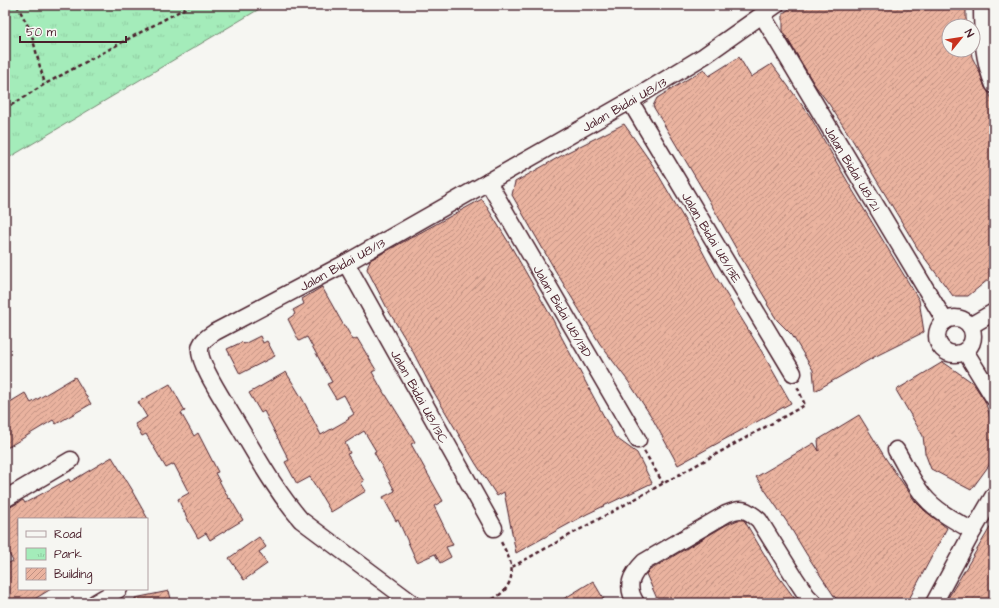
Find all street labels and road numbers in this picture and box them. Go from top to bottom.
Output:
street label: Jalan Bidai U8/13 [579,73,671,137]
street label: Jalan Bidai U8/21 [820,123,885,215]
street label: Jalan Bidai U8/13E [677,189,746,287]
street label: Jalan Bidai U8/13 [296,234,389,296]
street label: Jalan Bidai U8/13D [528,262,596,361]
street label: Jalan Bidai U8/13C [386,346,452,447]

